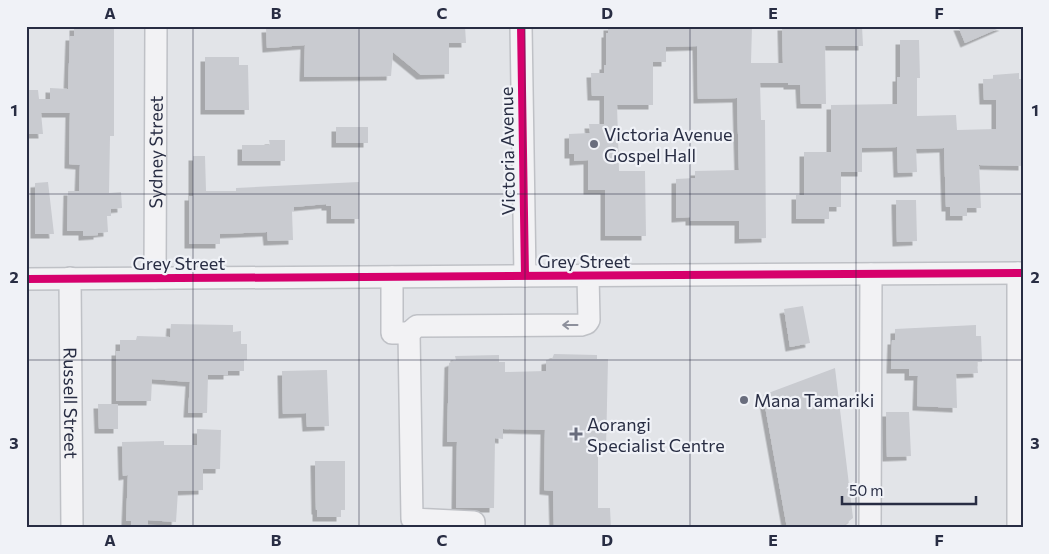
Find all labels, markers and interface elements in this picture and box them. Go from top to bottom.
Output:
text: A [104,3,116,22]
text: B [271,3,282,22]
text: C [437,3,448,22]
text: D [601,3,613,22]
text: E [768,3,778,22]
text: F [934,3,944,22]
street label: Victoria Avenue [495,87,519,215]
street label: Sydney Street [144,95,167,209]
text: 1 [10,100,18,119]
text: 1 [1031,100,1039,119]
place label: Victoria Avenue Gospel Hall [604,123,733,166]
marker: Victoria Avenue Gospel Hall [588,138,600,150]
street label: Grey Street [538,250,630,272]
street label: Grey Street [133,252,225,274]
text: 2 [9,267,19,286]
text: 2 [1030,267,1040,286]
one-way arrow [562,320,578,330]
street label: Russell Street [60,347,82,459]
place label: Mana Tamariki [754,389,874,411]
marker: Mana Tamariki [738,394,750,406]
place label: Aorangi Specialist Centre [587,413,725,456]
marker: Aorangi Specialist Centre [569,427,583,441]
text: 3 [9,433,19,452]
text: 3 [1030,433,1040,452]
scale bar [842,474,975,506]
text: 50 m [849,481,883,499]
text: A [104,530,116,549]
text: B [271,530,282,549]
text: C [437,530,448,549]
text: D [601,530,613,549]
text: E [768,530,778,549]
text: F [934,530,944,549]

